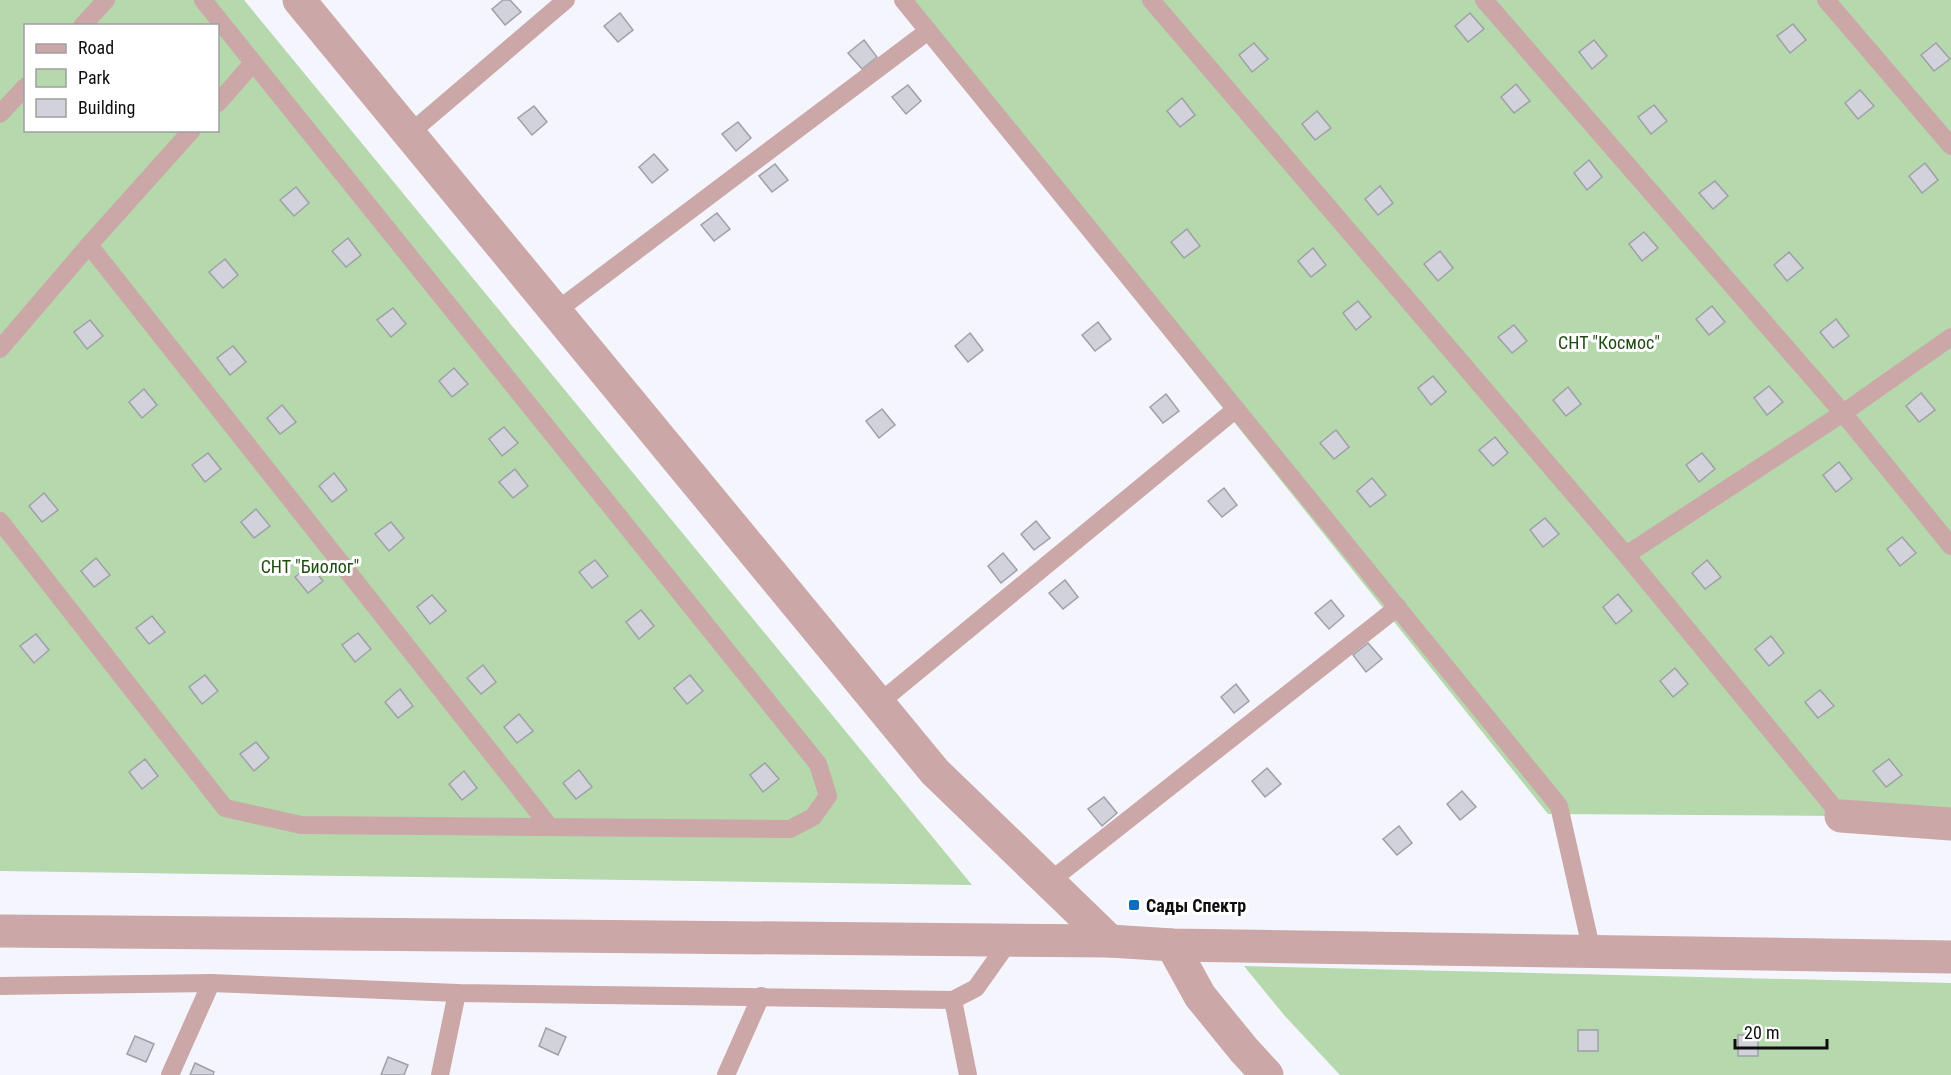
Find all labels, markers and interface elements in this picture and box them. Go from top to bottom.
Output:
legend [24,24,219,132]
text: Road [78,37,114,58]
text: Park [78,67,110,88]
text: Building [78,97,135,118]
park label: СНТ "Космос" [1558,332,1660,353]
park label: СНТ "Биолог" [261,556,359,577]
place label: Сады Спектр [1146,895,1246,916]
marker: Сады Спектр [1127,898,1141,912]
scale bar [1735,1012,1826,1050]
text: 20 m [1744,1022,1779,1043]

